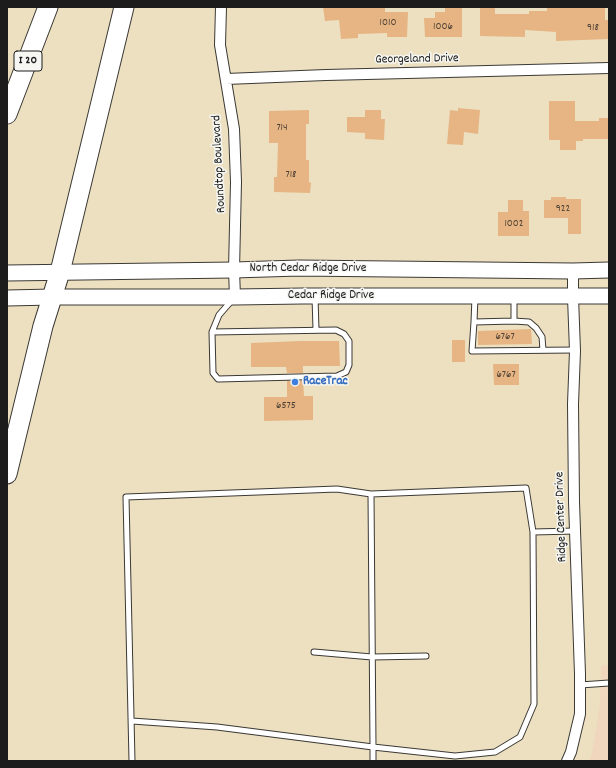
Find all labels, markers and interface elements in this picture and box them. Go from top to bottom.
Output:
house number: 1010 [380,16,396,30]
house number: 1006 [433,20,453,34]
house number: 918 [587,21,599,35]
road number: I 20 [14,51,42,71]
street label: Georgeland Drive [375,51,459,69]
street label: Roundtop Boulevard [210,115,230,213]
house number: 714 [276,121,288,135]
house number: 718 [285,168,297,182]
house number: 922 [556,202,570,216]
house number: 1002 [504,217,524,231]
street label: North Cedar Ridge Drive [249,261,367,277]
street label: Cedar Ridge Drive [288,288,374,304]
house number: 6767 [495,330,515,344]
house number: 6767 [496,368,516,382]
place label: RaceTrac [303,374,348,390]
marker: RaceTrac [290,377,300,387]
house number: 6575 [276,399,296,413]
street label: Ridge Center Drive [553,471,571,563]

